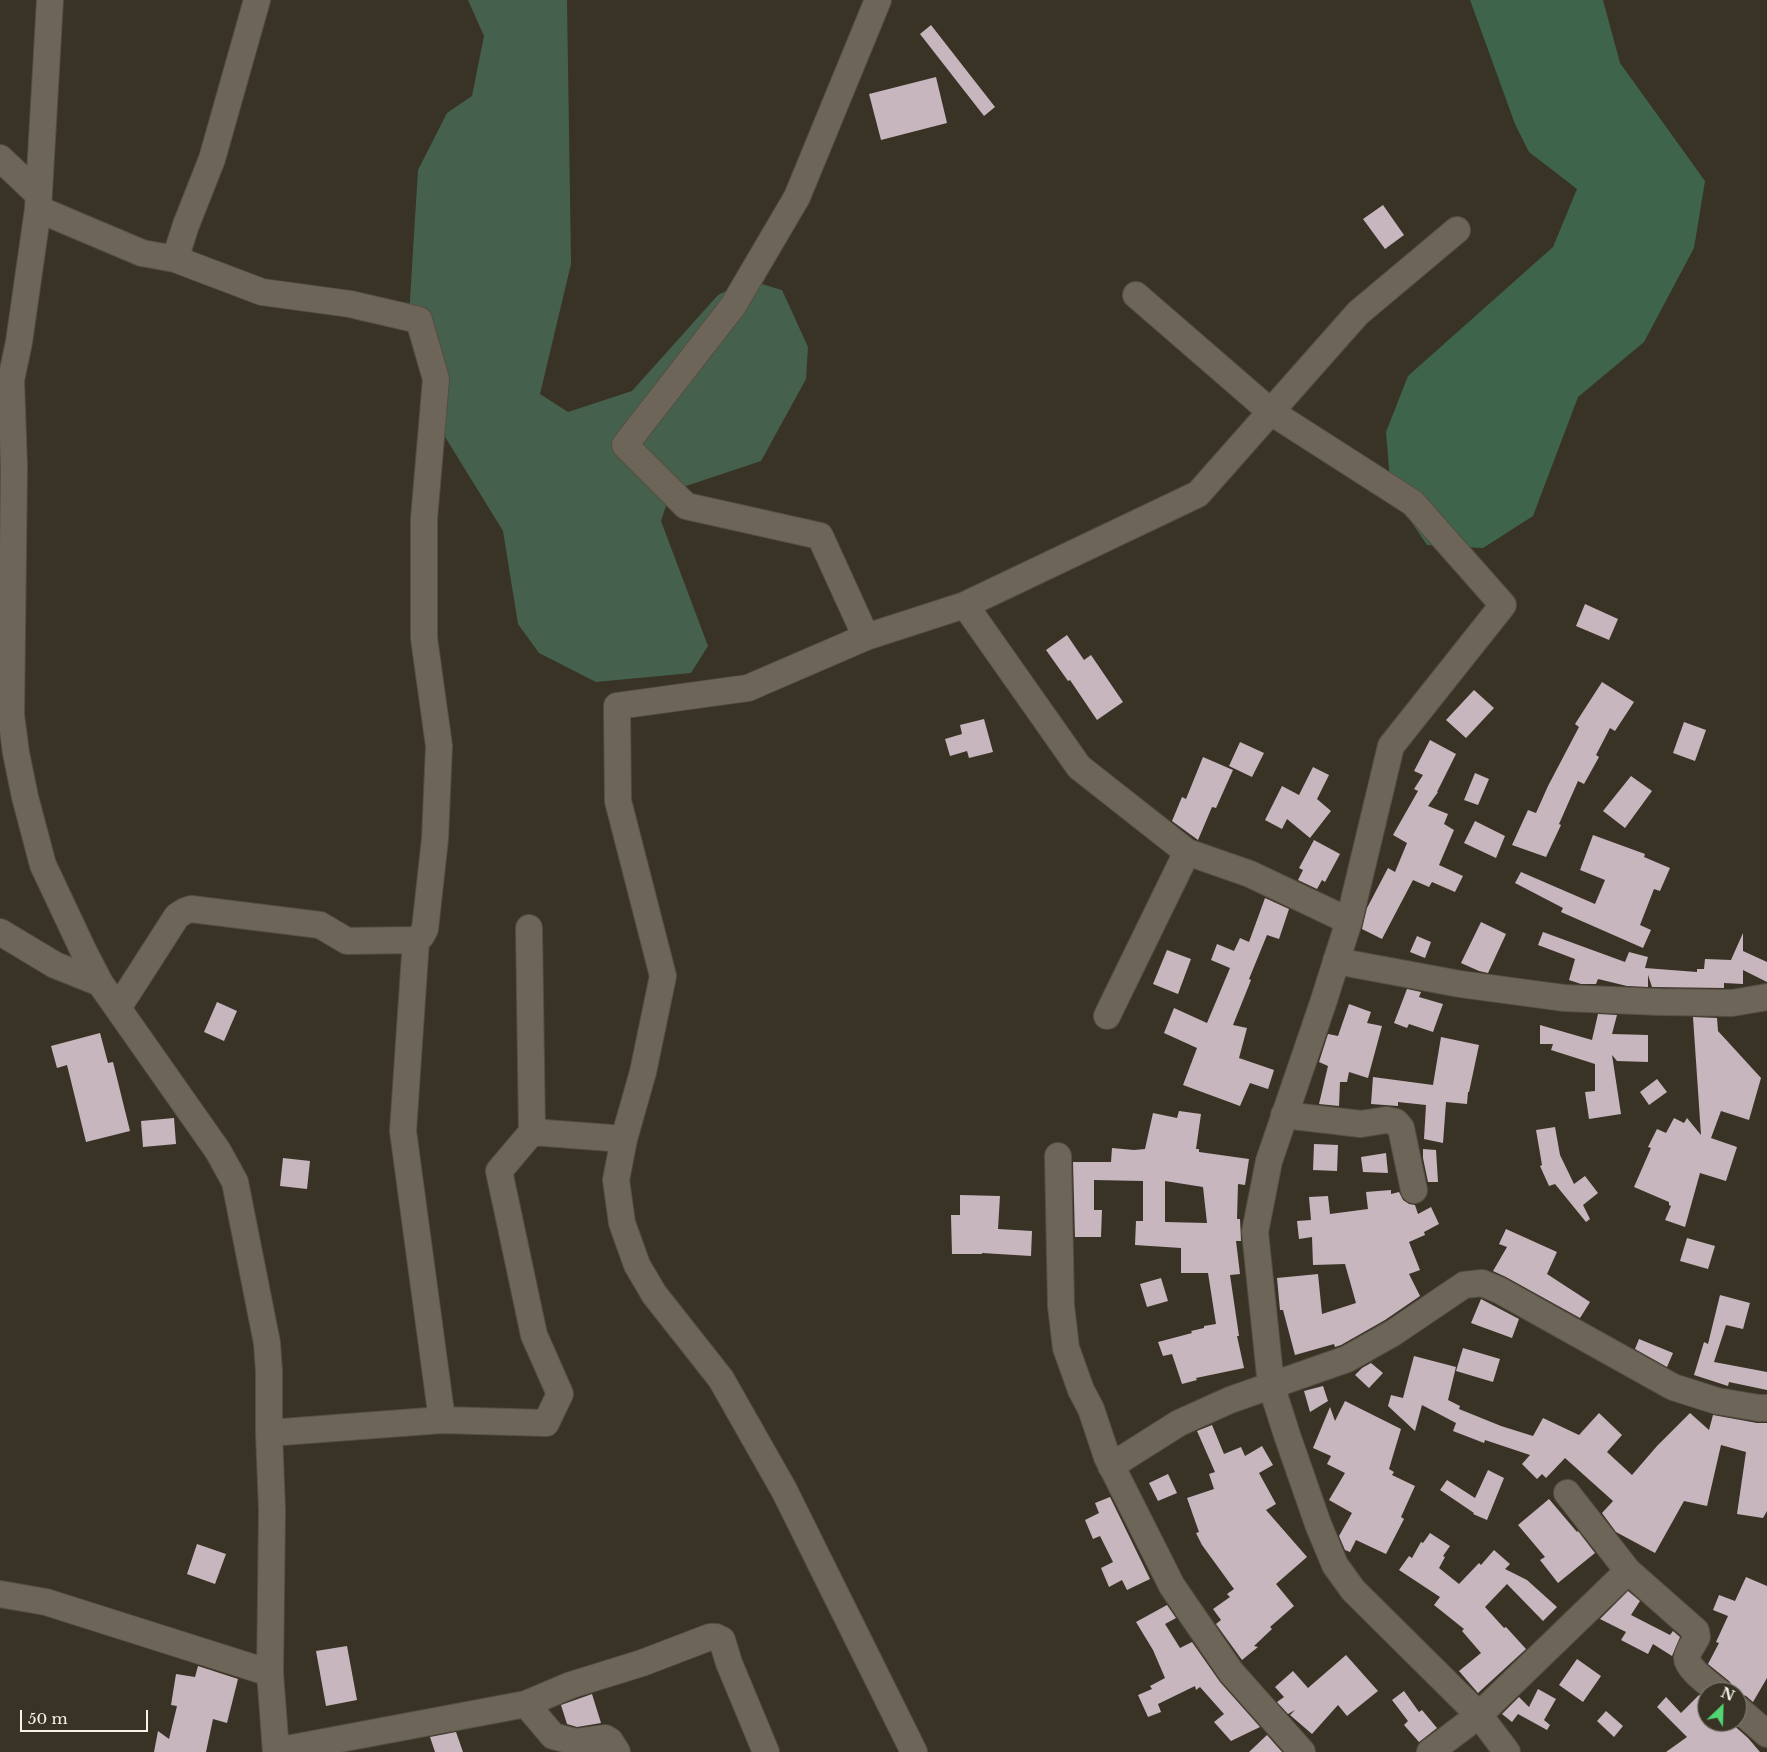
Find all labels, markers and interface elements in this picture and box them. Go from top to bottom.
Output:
north arrow [1697,1682,1747,1732]
text: N [1718,1683,1737,1705]
scale bar [22,1700,150,1732]
text: 50 m [28,1709,68,1728]

